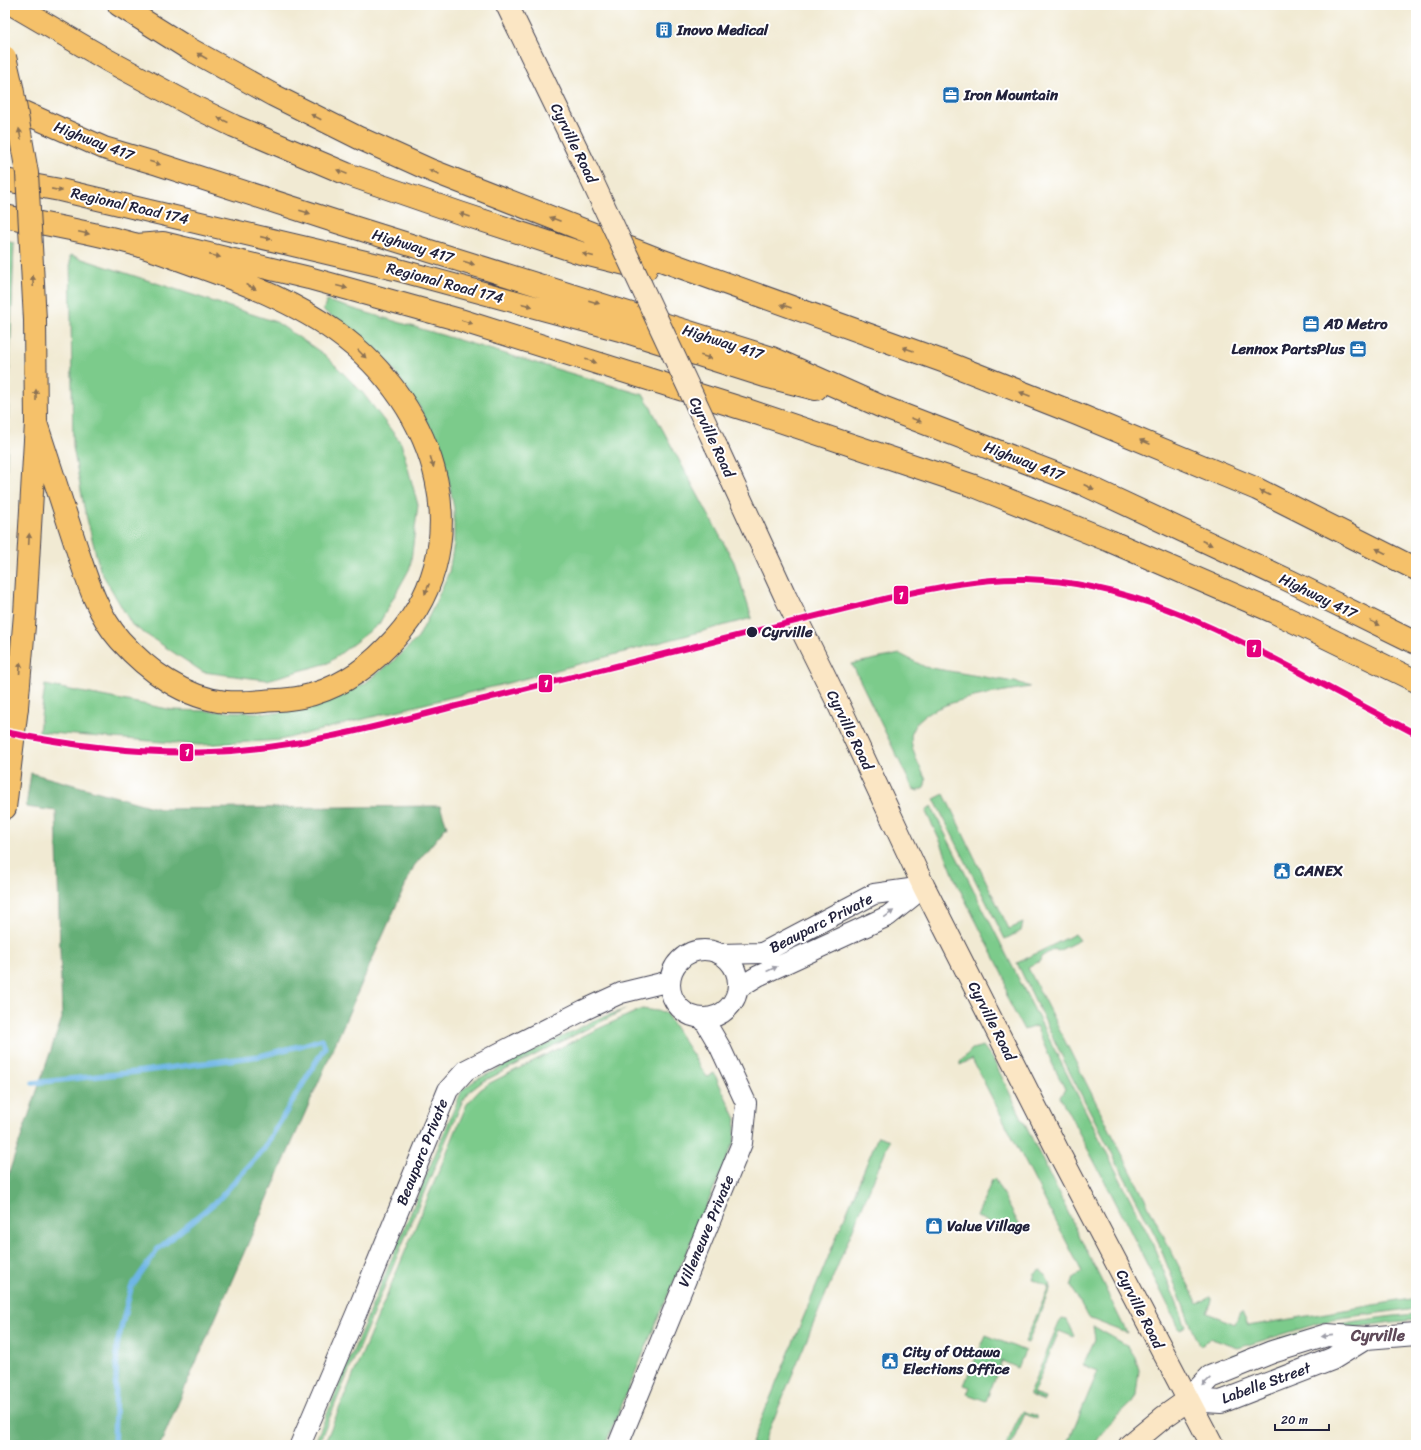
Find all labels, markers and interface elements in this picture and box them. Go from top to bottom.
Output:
place label: Inovo Medical [676,17,769,43]
building icon: Inovo Medical [654,20,674,40]
one-way arrow [196,52,208,59]
place label: Iron Mountain [963,82,1059,108]
office icon: Iron Mountain [941,85,961,105]
street label: Cyrville Road [543,98,605,189]
street label: Highway 417 [50,114,139,169]
one-way arrow [310,114,322,121]
one-way arrow [217,117,228,123]
one-way arrow [17,128,23,140]
one-way arrow [149,160,161,166]
one-way arrow [336,168,348,175]
one-way arrow [428,168,440,174]
street label: Regional Road 174 [69,180,191,232]
one-way arrow [51,187,63,193]
one-way arrow [300,209,312,215]
one-way arrow [458,212,470,218]
one-way arrow [549,216,561,222]
street label: Highway 417 [369,221,458,271]
one-way arrow [78,230,90,236]
one-way arrow [259,235,272,241]
one-way arrow [582,252,594,258]
one-way arrow [209,253,222,259]
street label: Regional Road 174 [384,255,506,311]
one-way arrow [464,260,476,266]
one-way arrow [30,274,36,287]
one-way arrow [246,284,258,290]
one-way arrow [336,284,348,290]
one-way arrow [588,299,600,305]
one-way arrow [521,302,533,308]
one-way arrow [779,302,791,308]
place label: AD Metro [1323,311,1388,337]
office icon: AD Metro [1301,314,1321,334]
street label: Highway 417 [679,317,768,368]
one-way arrow [461,319,473,325]
place label: Lennox PartsPlus [1231,336,1346,362]
office icon: Lennox PartsPlus [1348,339,1368,359]
one-way arrow [902,346,914,352]
one-way arrow [357,349,367,359]
one-way arrow [700,354,712,360]
one-way arrow [585,358,597,364]
one-way arrow [33,388,39,401]
one-way arrow [1018,391,1030,397]
street label: Cyrville Road [682,392,743,483]
one-way arrow [910,417,922,423]
street label: Highway 417 [980,434,1069,489]
one-way arrow [1139,439,1151,445]
one-way arrow [429,456,435,468]
one-way arrow [1084,484,1095,490]
one-way arrow [1259,490,1271,496]
one-way arrow [26,533,33,545]
one-way arrow [1201,539,1213,546]
one-way arrow [1375,548,1387,555]
street label: Highway 417 [1274,566,1363,627]
one-way arrow [424,583,430,595]
line badge: 1 [893,585,909,605]
text: 1 [899,586,904,605]
place label: Cyrville [761,619,813,645]
one-way arrow [1369,620,1380,626]
marker: Cyrville [745,625,759,639]
line badge: 1 [1246,639,1262,658]
text: 1 [1252,639,1257,658]
one-way arrow [17,662,23,674]
line badge: 1 [538,674,553,693]
text: 1 [544,674,549,693]
street label: Cyrville Road [819,685,881,776]
line badge: 1 [179,743,194,762]
text: 1 [185,743,190,762]
place label: CANEX [1294,858,1343,884]
public building icon: CANEX [1272,861,1292,881]
street label: Beauparc Private [765,886,878,960]
one-way arrow [884,910,895,918]
one-way arrow [767,966,778,972]
street label: Cyrville Road [961,977,1024,1066]
street label: Beauparc Private [389,1094,455,1209]
street label: Villeneuve Private [671,1171,741,1291]
place label: Value Village [947,1213,1031,1239]
shop icon: Value Village [924,1216,944,1236]
street label: Cyrville Road [1109,1265,1172,1354]
district label: Cyrville [1350,1321,1406,1350]
one-way arrow [1321,1333,1333,1340]
place label: City of Ottawa Elections Office [902,1339,1010,1382]
public building icon: City of Ottawa Elections Office [880,1351,900,1371]
street label: Labelle Street [1218,1354,1315,1411]
one-way arrow [1201,1377,1211,1386]
scale bar [1275,1406,1329,1432]
text: 20 m [1281,1409,1308,1431]

